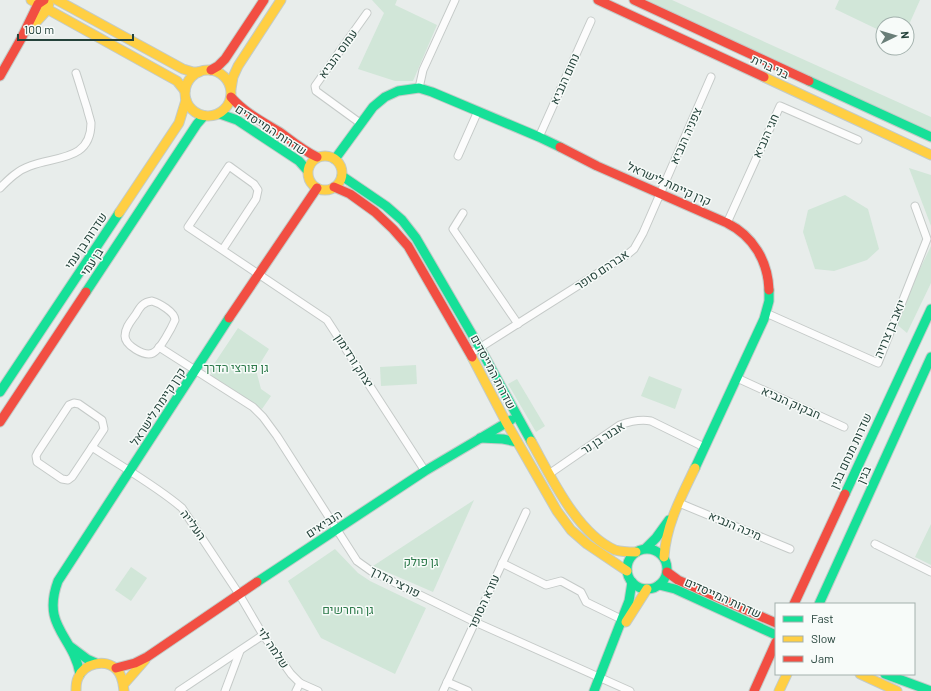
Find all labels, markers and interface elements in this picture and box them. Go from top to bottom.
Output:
scale bar [18,16,133,42]
north arrow [875,16,915,56]
text: 100 m [24,22,54,36]
street label: עמוס הנביא [315,26,360,81]
text: N [899,31,912,39]
street label: נחום הנביא [547,51,582,106]
street label: בני ברית [749,51,792,81]
street label: שדרות המייסדים [233,101,310,157]
street label: צפניה הנביא [666,105,704,166]
street label: חגי הנביא [749,111,781,160]
street label: קרן קיימת לישראל [625,158,714,208]
street label: שדרות בן עמי [62,210,110,272]
street label: בן עמי [78,245,106,279]
street label: אברהם סופר [572,246,631,292]
street label: יואב בן צרויה [870,297,908,360]
street label: יצחק ורדימון [332,331,377,390]
street label: שדרות המייסדים [468,332,519,411]
park label: גן פורצי הדרך [203,360,269,374]
street label: קרן קיימת לישראל [127,365,188,448]
street label: חבקוק הנביא [760,383,823,421]
street label: שדרות מנחם בגין [827,411,875,491]
street label: אבנר בן נר [578,418,627,456]
street label: בגין [854,464,874,486]
street label: העלייה [178,506,210,542]
street label: הנביאים [303,506,344,540]
street label: מיכה הנביא [707,508,764,543]
park label: גן פולק [403,554,439,568]
street label: פורצי הדרך [368,562,423,600]
street label: עזרא הסופר [464,572,502,631]
street label: שדרות המייסדים [683,574,764,620]
park label: גן החרשים [322,602,374,616]
legend [775,603,915,675]
text: Fast [811,611,834,625]
street label: שלמה לוי [255,624,293,670]
text: Slow [811,631,836,645]
text: Jam [811,651,834,665]

